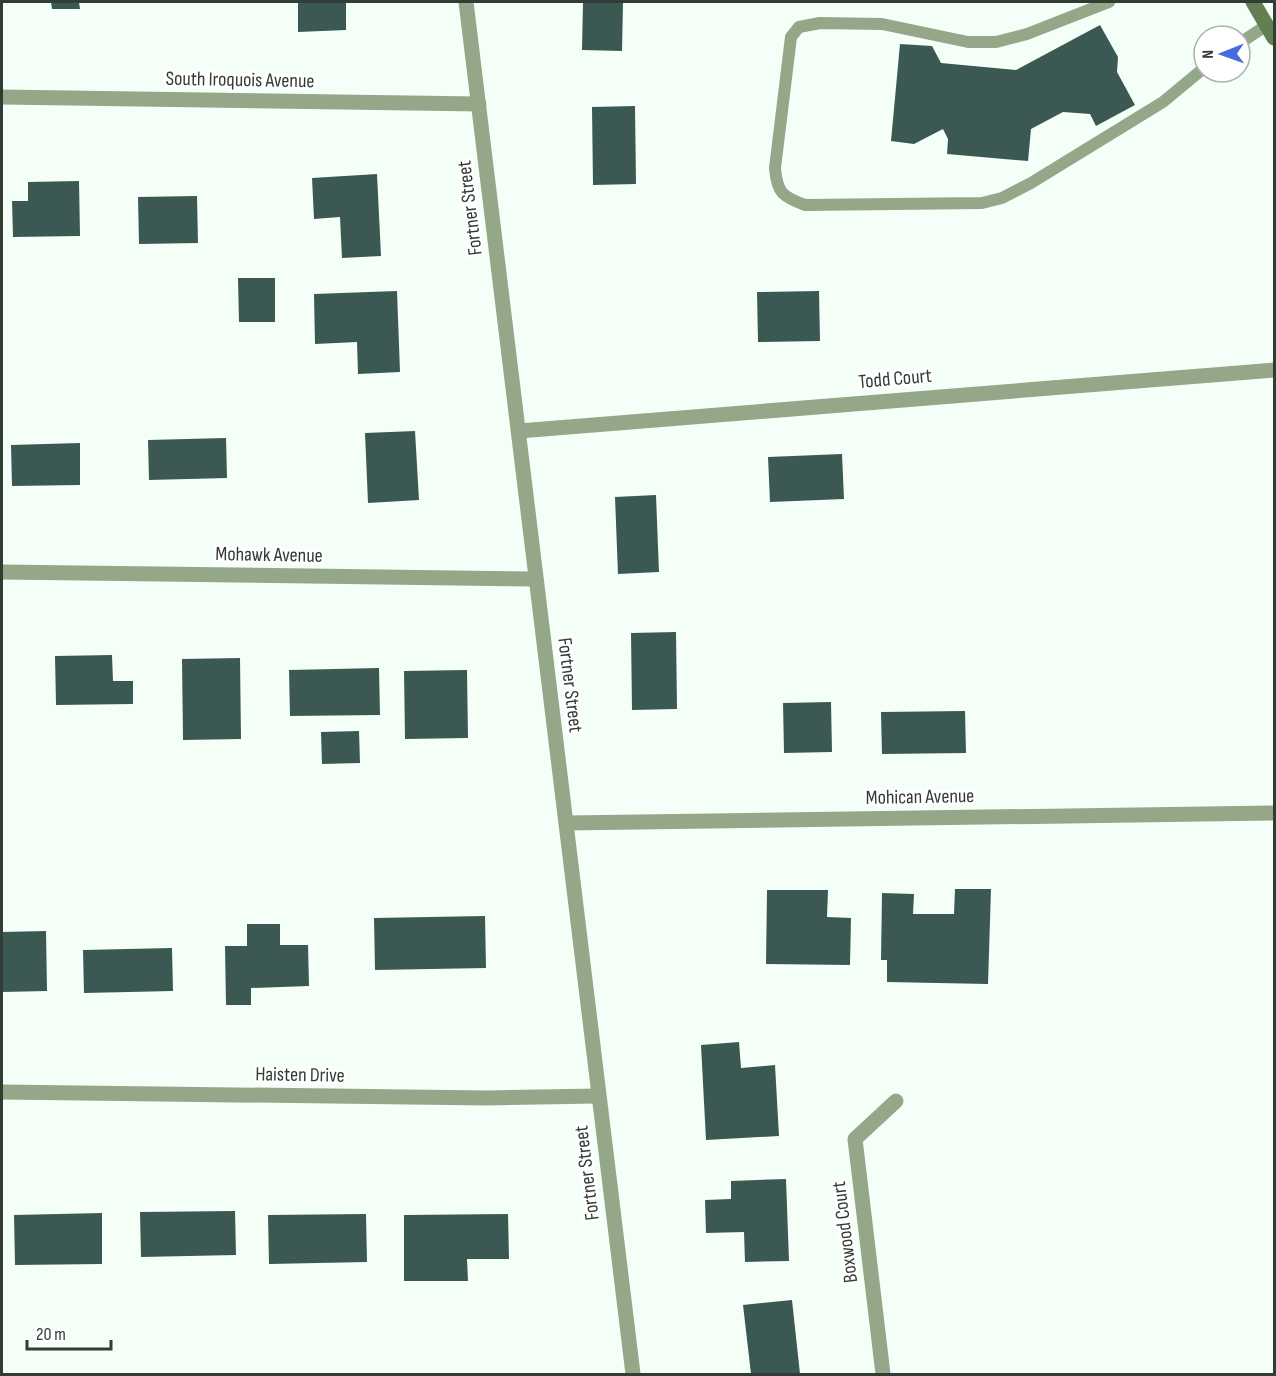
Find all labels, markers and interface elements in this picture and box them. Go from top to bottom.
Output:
north arrow [1192,24,1252,84]
text: N [1199,50,1218,59]
street label: South Iroquois Avenue [165,67,315,93]
street label: Fortner Street [452,159,488,257]
street label: Todd Court [857,364,933,394]
street label: Mohawk Avenue [215,542,323,568]
street label: Fortner Street [552,636,588,734]
street label: Mohican Avenue [866,784,974,810]
street label: Haisten Drive [255,1062,345,1088]
street label: Fortner Street [569,1124,605,1222]
street label: Boxwood Court [827,1180,863,1284]
scale bar [27,1313,111,1351]
text: 20 m [36,1324,66,1345]

